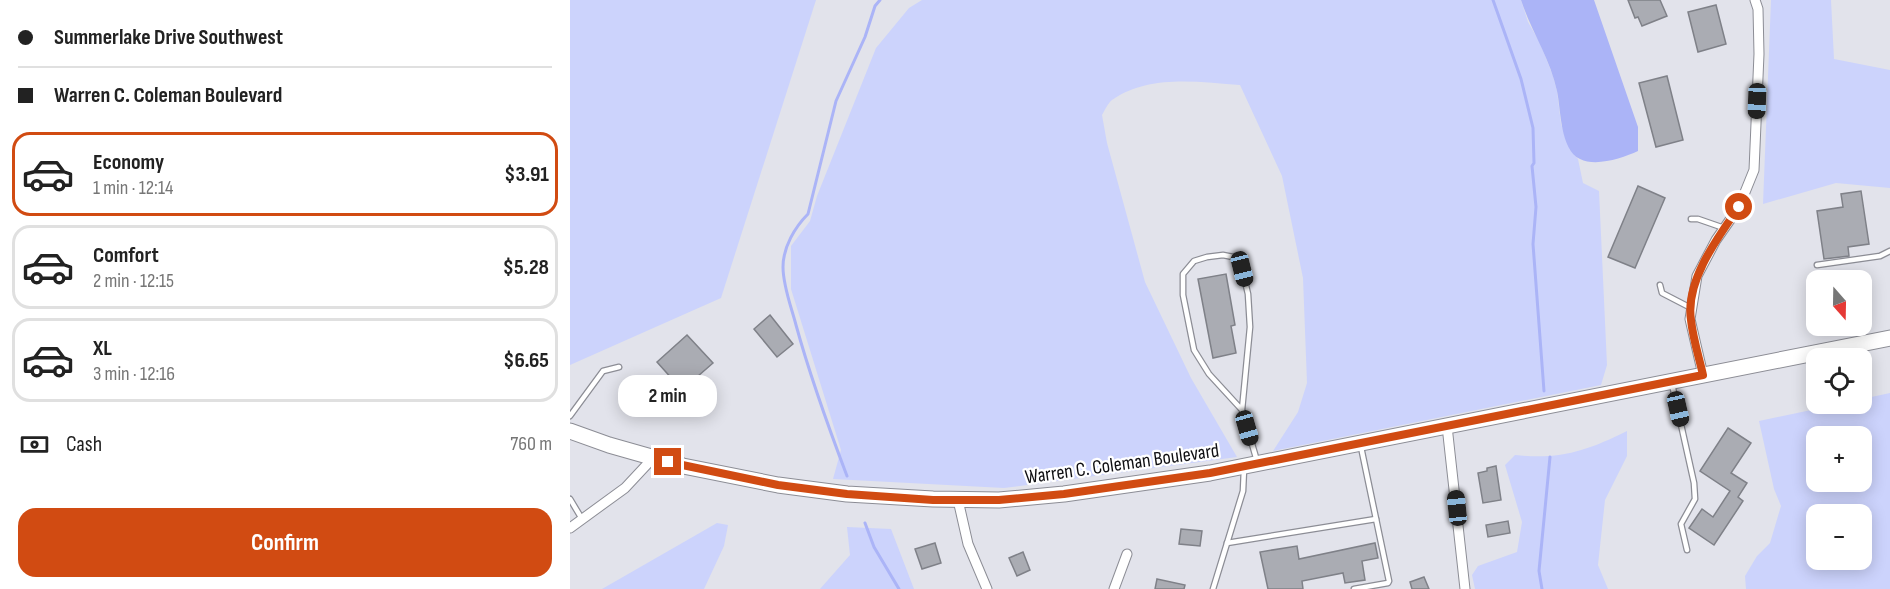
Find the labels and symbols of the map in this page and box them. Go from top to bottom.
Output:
car [1747,83,1767,119]
route start [1725,193,1752,220]
car [1229,249,1255,289]
north arrow [1806,270,1872,336]
callout: 2 min [618,375,718,417]
car [1665,389,1691,429]
car [1233,408,1261,448]
street label: Warren C. Coleman Boulevard [1024,438,1221,489]
route end [654,448,681,475]
car [1446,489,1468,527]

